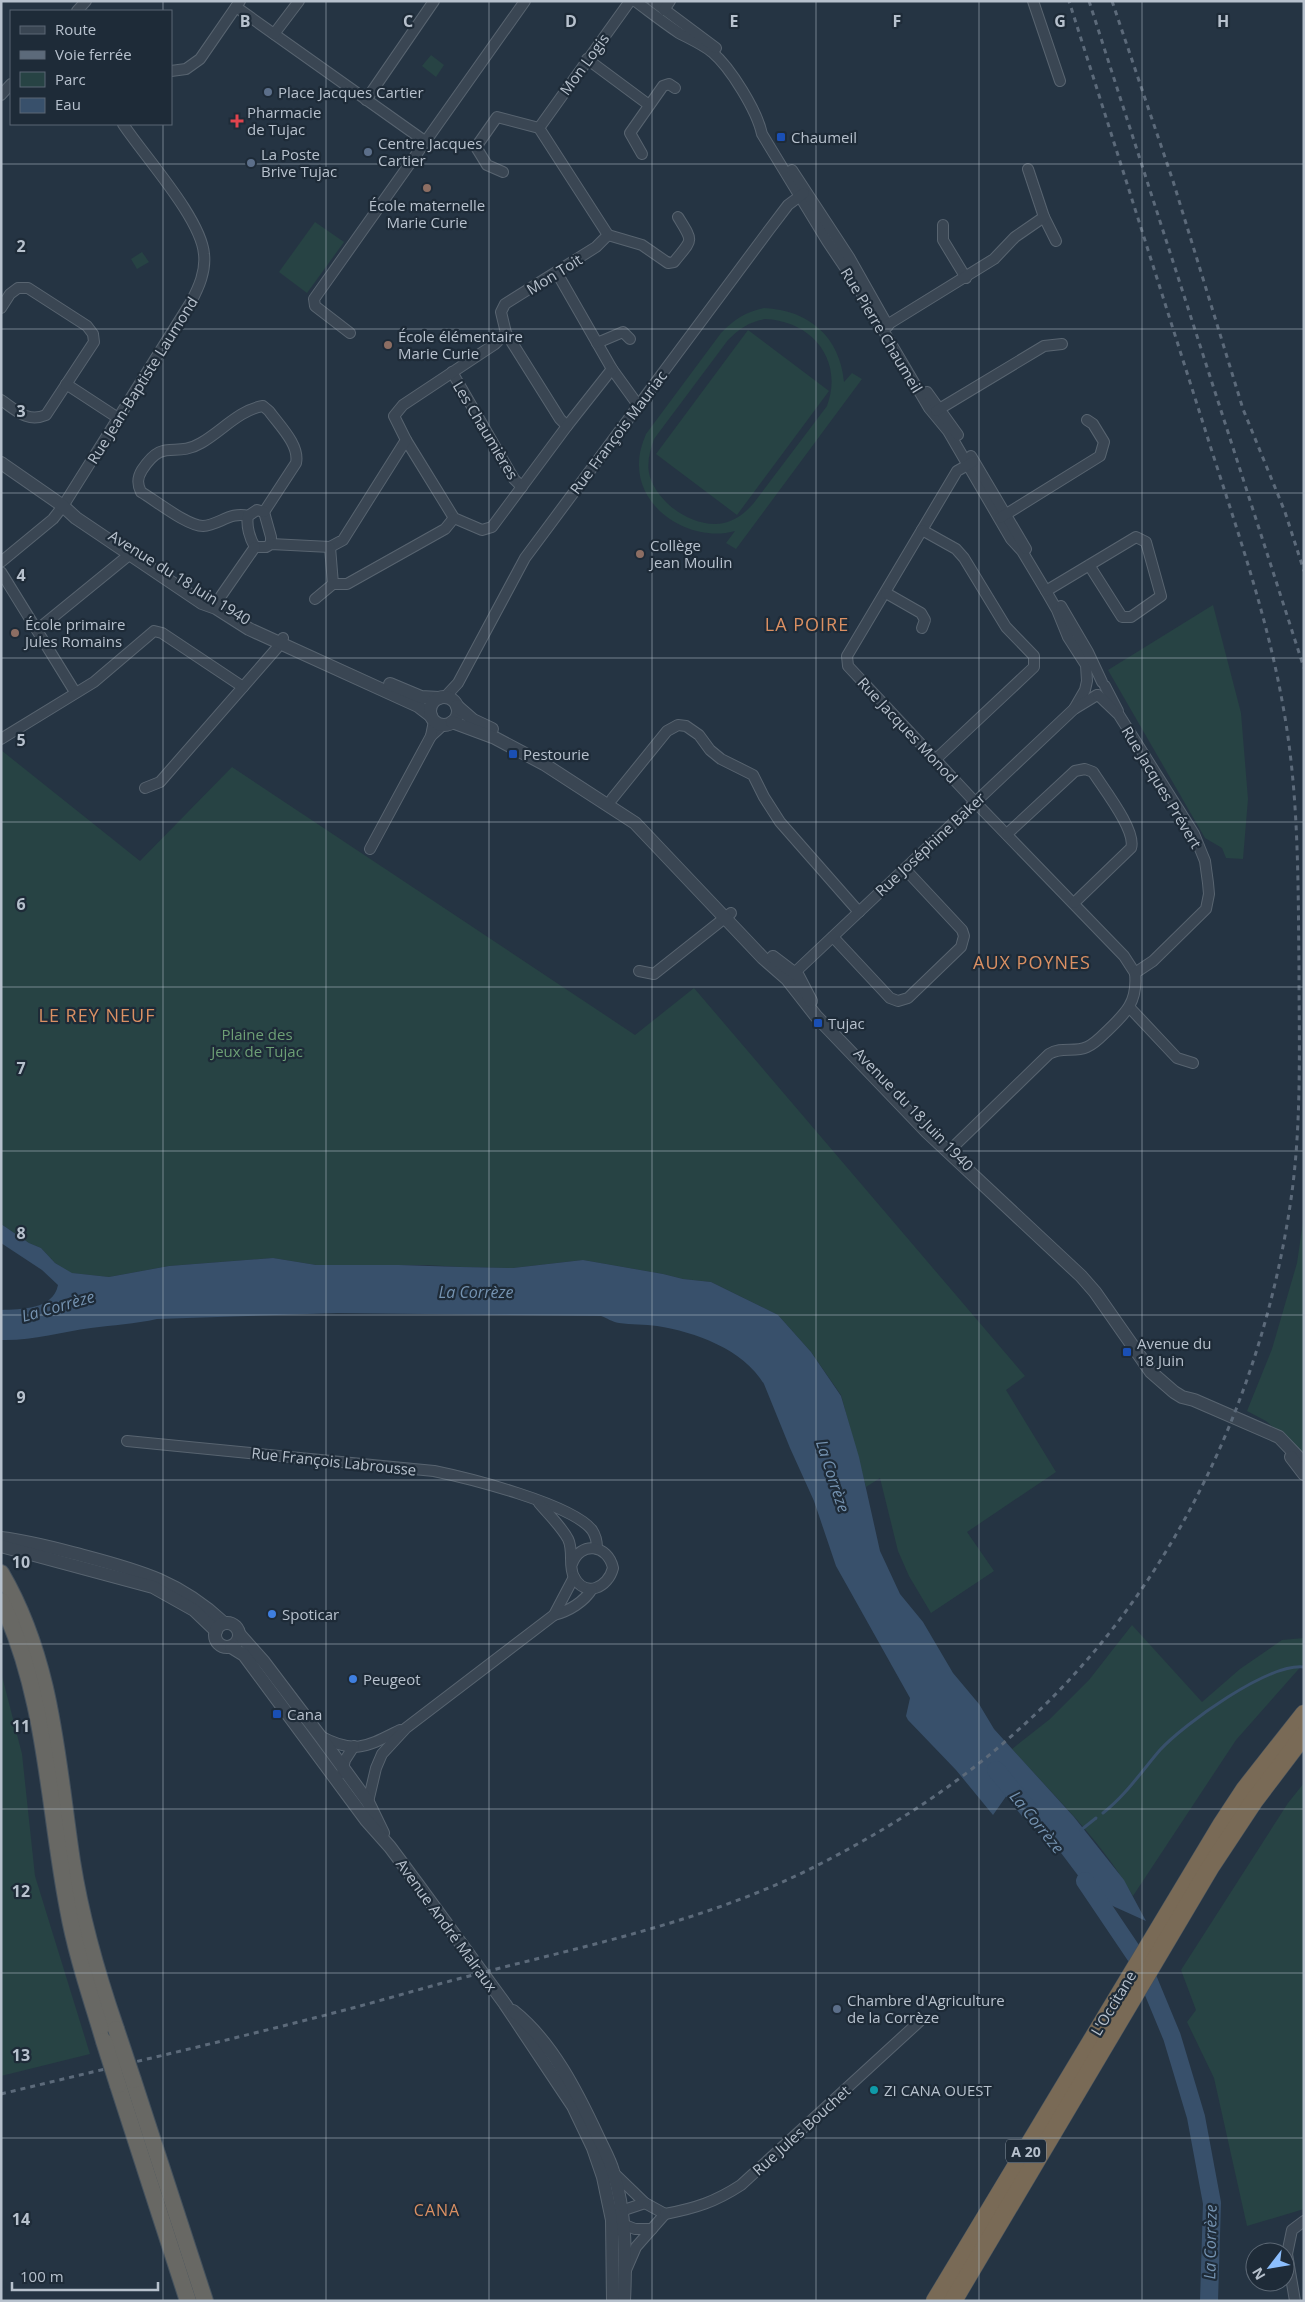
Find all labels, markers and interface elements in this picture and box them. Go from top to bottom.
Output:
legend [10,10,172,125]
text: B [240,10,250,32]
text: C [403,10,413,32]
text: D [565,10,577,32]
text: E [730,10,739,32]
text: F [893,10,901,32]
text: G [1054,10,1066,32]
text: H [1217,10,1229,32]
text: Route [55,19,96,39]
street label: Mon Logis [555,29,613,99]
text: Voie ferrée [55,44,132,64]
text: Parc [55,69,86,89]
place label: Place Jacques Cartier [278,82,424,102]
marker: Place Jacques Cartier [262,86,274,98]
text: Eau [55,94,81,114]
place label: Pharmacie de Tujac [247,102,321,139]
marker: Pharmacie de Tujac [231,115,243,127]
place label: Chaumeil [791,127,857,147]
marker: Chaumeil [775,131,787,143]
place label: Centre Jacques Cartier [378,133,482,170]
place label: La Poste Brive Tujac [261,144,337,181]
marker: Centre Jacques Cartier [362,146,374,158]
marker: La Poste Brive Tujac [245,157,257,169]
marker: École maternelle Marie Curie [421,182,433,194]
place label: École maternelle Marie Curie [369,195,485,232]
text: 2 [16,235,26,257]
street label: Mon Toit [522,249,586,299]
street label: Rue Pierre Chaumeil [837,264,927,396]
street label: Rue Jean-Baptiste Laumond [82,293,202,467]
place label: École élémentaire Marie Curie [398,326,523,363]
marker: École élémentaire Marie Curie [382,339,394,351]
street label: Rue François Mauriac [565,366,671,498]
street label: Les Chaumières [449,377,523,483]
text: 3 [16,400,26,422]
street label: Avenue du 18 Juin 1940 [105,525,255,629]
place label: Collège Jean Moulin [648,535,732,572]
marker: Collège Jean Moulin [634,548,646,560]
text: 4 [16,564,26,586]
district label: LA POIRE [765,612,849,636]
place label: École primaire Jules Romains [23,614,125,651]
marker: École primaire Jules Romains [9,627,21,639]
street label: Rue Jacques Monod [854,673,962,787]
street label: Rue Jacques Prévert [1118,722,1206,852]
text: 5 [16,729,26,751]
place label: Pestourie [523,744,590,764]
marker: Pestourie [507,748,519,760]
street label: Rue Joséphine Baker [871,788,989,900]
text: 6 [16,893,26,915]
district label: AUX POYNES [973,950,1091,974]
district label: LE REY NEUF [39,1003,155,1027]
place label: Tujac [828,1013,865,1033]
marker: Tujac [812,1017,824,1029]
park label: Plaine des Jeux de Tujac [209,1024,303,1061]
street label: Avenue du 18 Juin 1940 [850,1043,978,1175]
text: 7 [16,1057,26,1079]
text: 8 [16,1222,26,1244]
water label: La Corrèze [439,1281,514,1303]
water label: La Corrèze [19,1285,97,1327]
place label: Avenue du 18 Juin [1137,1333,1212,1370]
marker: Avenue du 18 Juin [1121,1346,1133,1358]
text: 9 [16,1386,26,1408]
water label: La Corrèze [811,1437,855,1515]
street label: Rue François Labrousse [251,1442,417,1480]
text: 10 [12,1551,30,1573]
place label: Spoticar [282,1604,339,1624]
marker: Spoticar [266,1608,278,1620]
place label: Peugeot [363,1669,421,1689]
marker: Peugeot [347,1673,359,1685]
place label: Cana [287,1704,322,1724]
marker: Cana [271,1708,283,1720]
text: 11 [12,1715,30,1737]
water label: La Corrèze [1005,1786,1069,1858]
street label: Avenue André Malraux [392,1855,502,1996]
text: 12 [12,1880,30,1902]
street label: L'Occitane [1086,1967,1140,2039]
place label: Chambre d'Agriculture de la Corrèze [847,1990,1005,2027]
marker: Chambre d'Agriculture de la Corrèze [831,2003,843,2015]
text: 13 [12,2044,30,2066]
place label: ZI CANA OUEST [884,2080,992,2100]
street label: Rue Jules Bouchet [748,2081,854,2179]
marker: ZI CANA OUEST [868,2084,880,2096]
road number: A 20 [1006,2140,1046,2162]
district label: CANA [414,2199,460,2221]
water label: La Corrèze [1198,2204,1222,2280]
text: 14 [12,2208,30,2230]
north arrow [1245,2242,1295,2292]
scale bar [12,2260,159,2292]
text: N [1247,2264,1270,2284]
text: 100 m [20,2266,64,2286]

